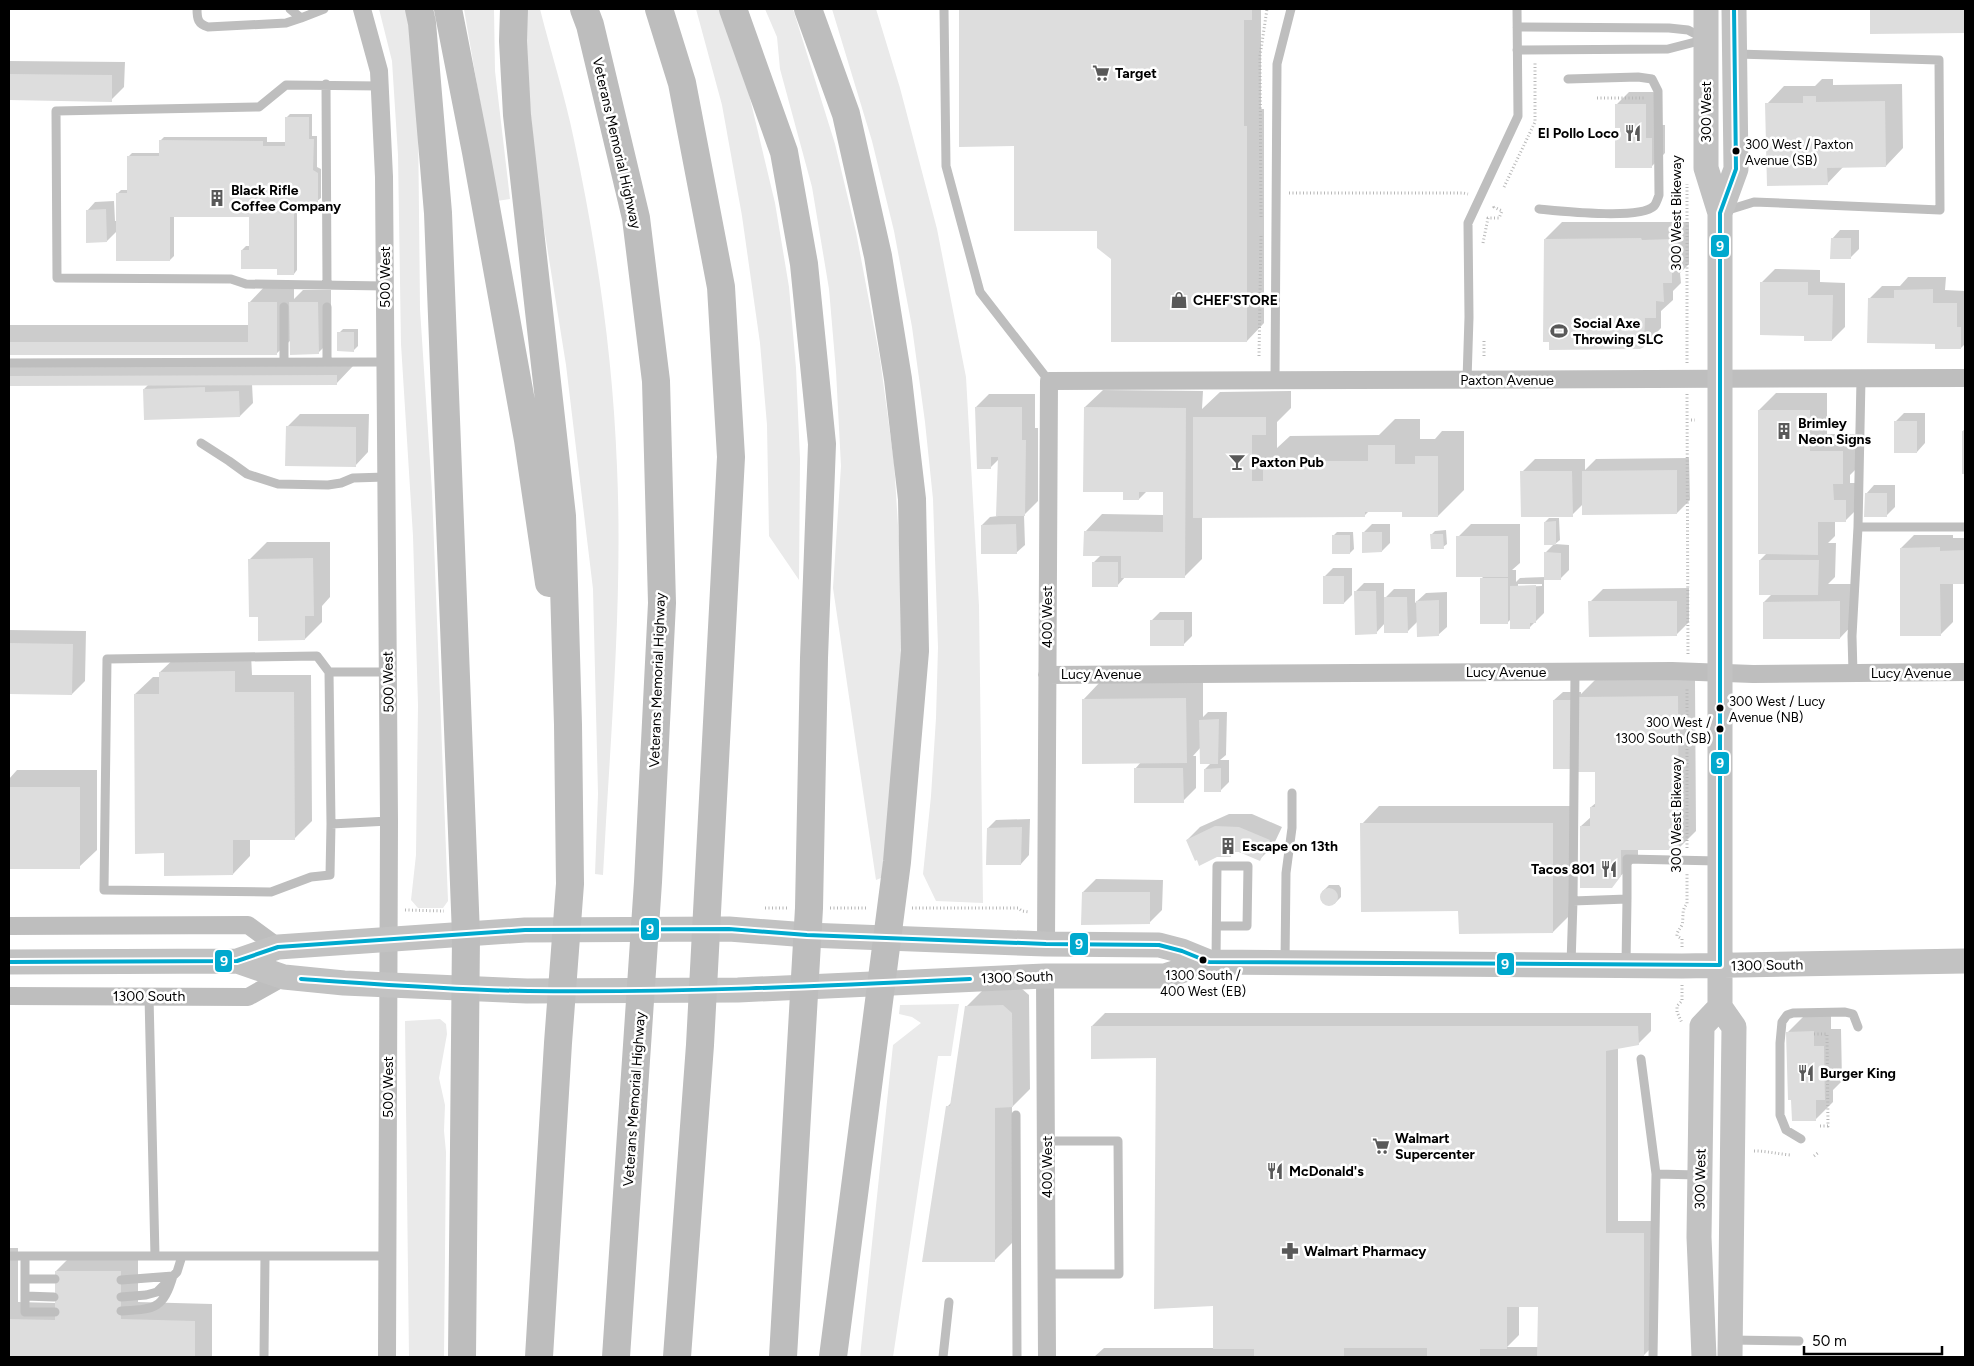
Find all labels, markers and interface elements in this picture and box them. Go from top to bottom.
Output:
street label: Veterans Memorial Highway [588,56,645,231]
supermarket icon: Target [1091,63,1111,83]
place label: Target [1115,65,1157,82]
street label: 300 West [1698,81,1715,143]
restaurant icon: El Pollo Loco [1623,123,1643,143]
place label: El Pollo Loco [1538,125,1619,142]
place label: 300 West / Paxton Avenue (SB) [1745,137,1853,168]
marker: 300 West / Paxton Avenue (SB) [1731,146,1741,156]
street label: 300 West Bikeway [1668,154,1685,271]
place label: Black Rifle Coffee Company [231,182,342,215]
building icon: Black Rifle Coffee Company [207,188,227,208]
line badge: 9 [1710,234,1730,258]
text: 9 [1716,238,1724,255]
street label: 500 West [377,246,394,308]
shop icon: CHEF'STORE [1169,290,1189,310]
place label: CHEF'STORE [1193,292,1278,309]
place label: Social Axe Throwing SLC [1573,315,1664,348]
sports icon: Social Axe Throwing SLC [1549,321,1569,341]
street label: Paxton Avenue [1460,372,1554,389]
place label: Brimley Neon Signs [1798,415,1872,448]
building icon: Brimley Neon Signs [1774,421,1794,441]
bar icon: Paxton Pub [1227,452,1247,472]
place label: Paxton Pub [1251,454,1324,471]
street label: 400 West [1039,586,1056,648]
street label: Veterans Memorial Highway [646,591,669,768]
street label: 500 West [379,651,398,713]
street label: Lucy Avenue [1466,664,1547,681]
street label: Lucy Avenue [1871,665,1952,682]
street label: Lucy Avenue [1061,666,1142,683]
place label: 300 West / Lucy Avenue (NB) [1729,694,1825,725]
marker: 300 West / Lucy Avenue (NB) [1715,703,1725,713]
place label: 300 West / 1300 South (SB) [1615,715,1711,746]
marker: 300 West / 1300 South (SB) [1715,724,1725,734]
line badge: 9 [1710,751,1730,775]
text: 9 [1716,755,1724,772]
street label: 300 West Bikeway [1668,756,1685,873]
building icon: Escape on 13th [1218,836,1238,856]
place label: Escape on 13th [1242,838,1338,855]
restaurant icon: Tacos 801 [1599,859,1619,879]
place label: Tacos 801 [1531,861,1595,878]
line badge: 9 [640,917,660,941]
text: 9 [646,921,654,938]
line badge: 9 [1069,932,1089,956]
text: 9 [1075,936,1083,953]
line badge: 9 [214,949,233,973]
line badge: 9 [1496,952,1515,976]
text: 9 [220,953,228,970]
marker: 1300 South / 400 West (EB) [1198,955,1208,965]
text: 9 [1501,956,1509,973]
street label: 1300 South [1731,956,1804,975]
street label: 1300 South [981,968,1054,987]
place label: 1300 South / 400 West (EB) [1160,968,1246,999]
street label: 1300 South [113,988,185,1005]
street label: Veterans Memorial Highway [620,1010,649,1187]
street label: 500 West [380,1056,397,1118]
restaurant icon: Burger King [1796,1063,1816,1083]
place label: Burger King [1820,1065,1896,1082]
place label: Walmart Supercenter [1395,1130,1476,1163]
street label: 400 West [1039,1136,1056,1198]
supermarket icon: Walmart Supercenter [1371,1136,1391,1156]
street label: 300 West [1691,1148,1710,1210]
restaurant icon: McDonald's [1265,1161,1285,1181]
place label: McDonald's [1289,1163,1364,1180]
pharmacy icon: Walmart Pharmacy [1280,1241,1300,1261]
place label: Walmart Pharmacy [1304,1243,1427,1260]
scale bar [1804,1324,1942,1356]
text: 50 m [1812,1332,1847,1350]

